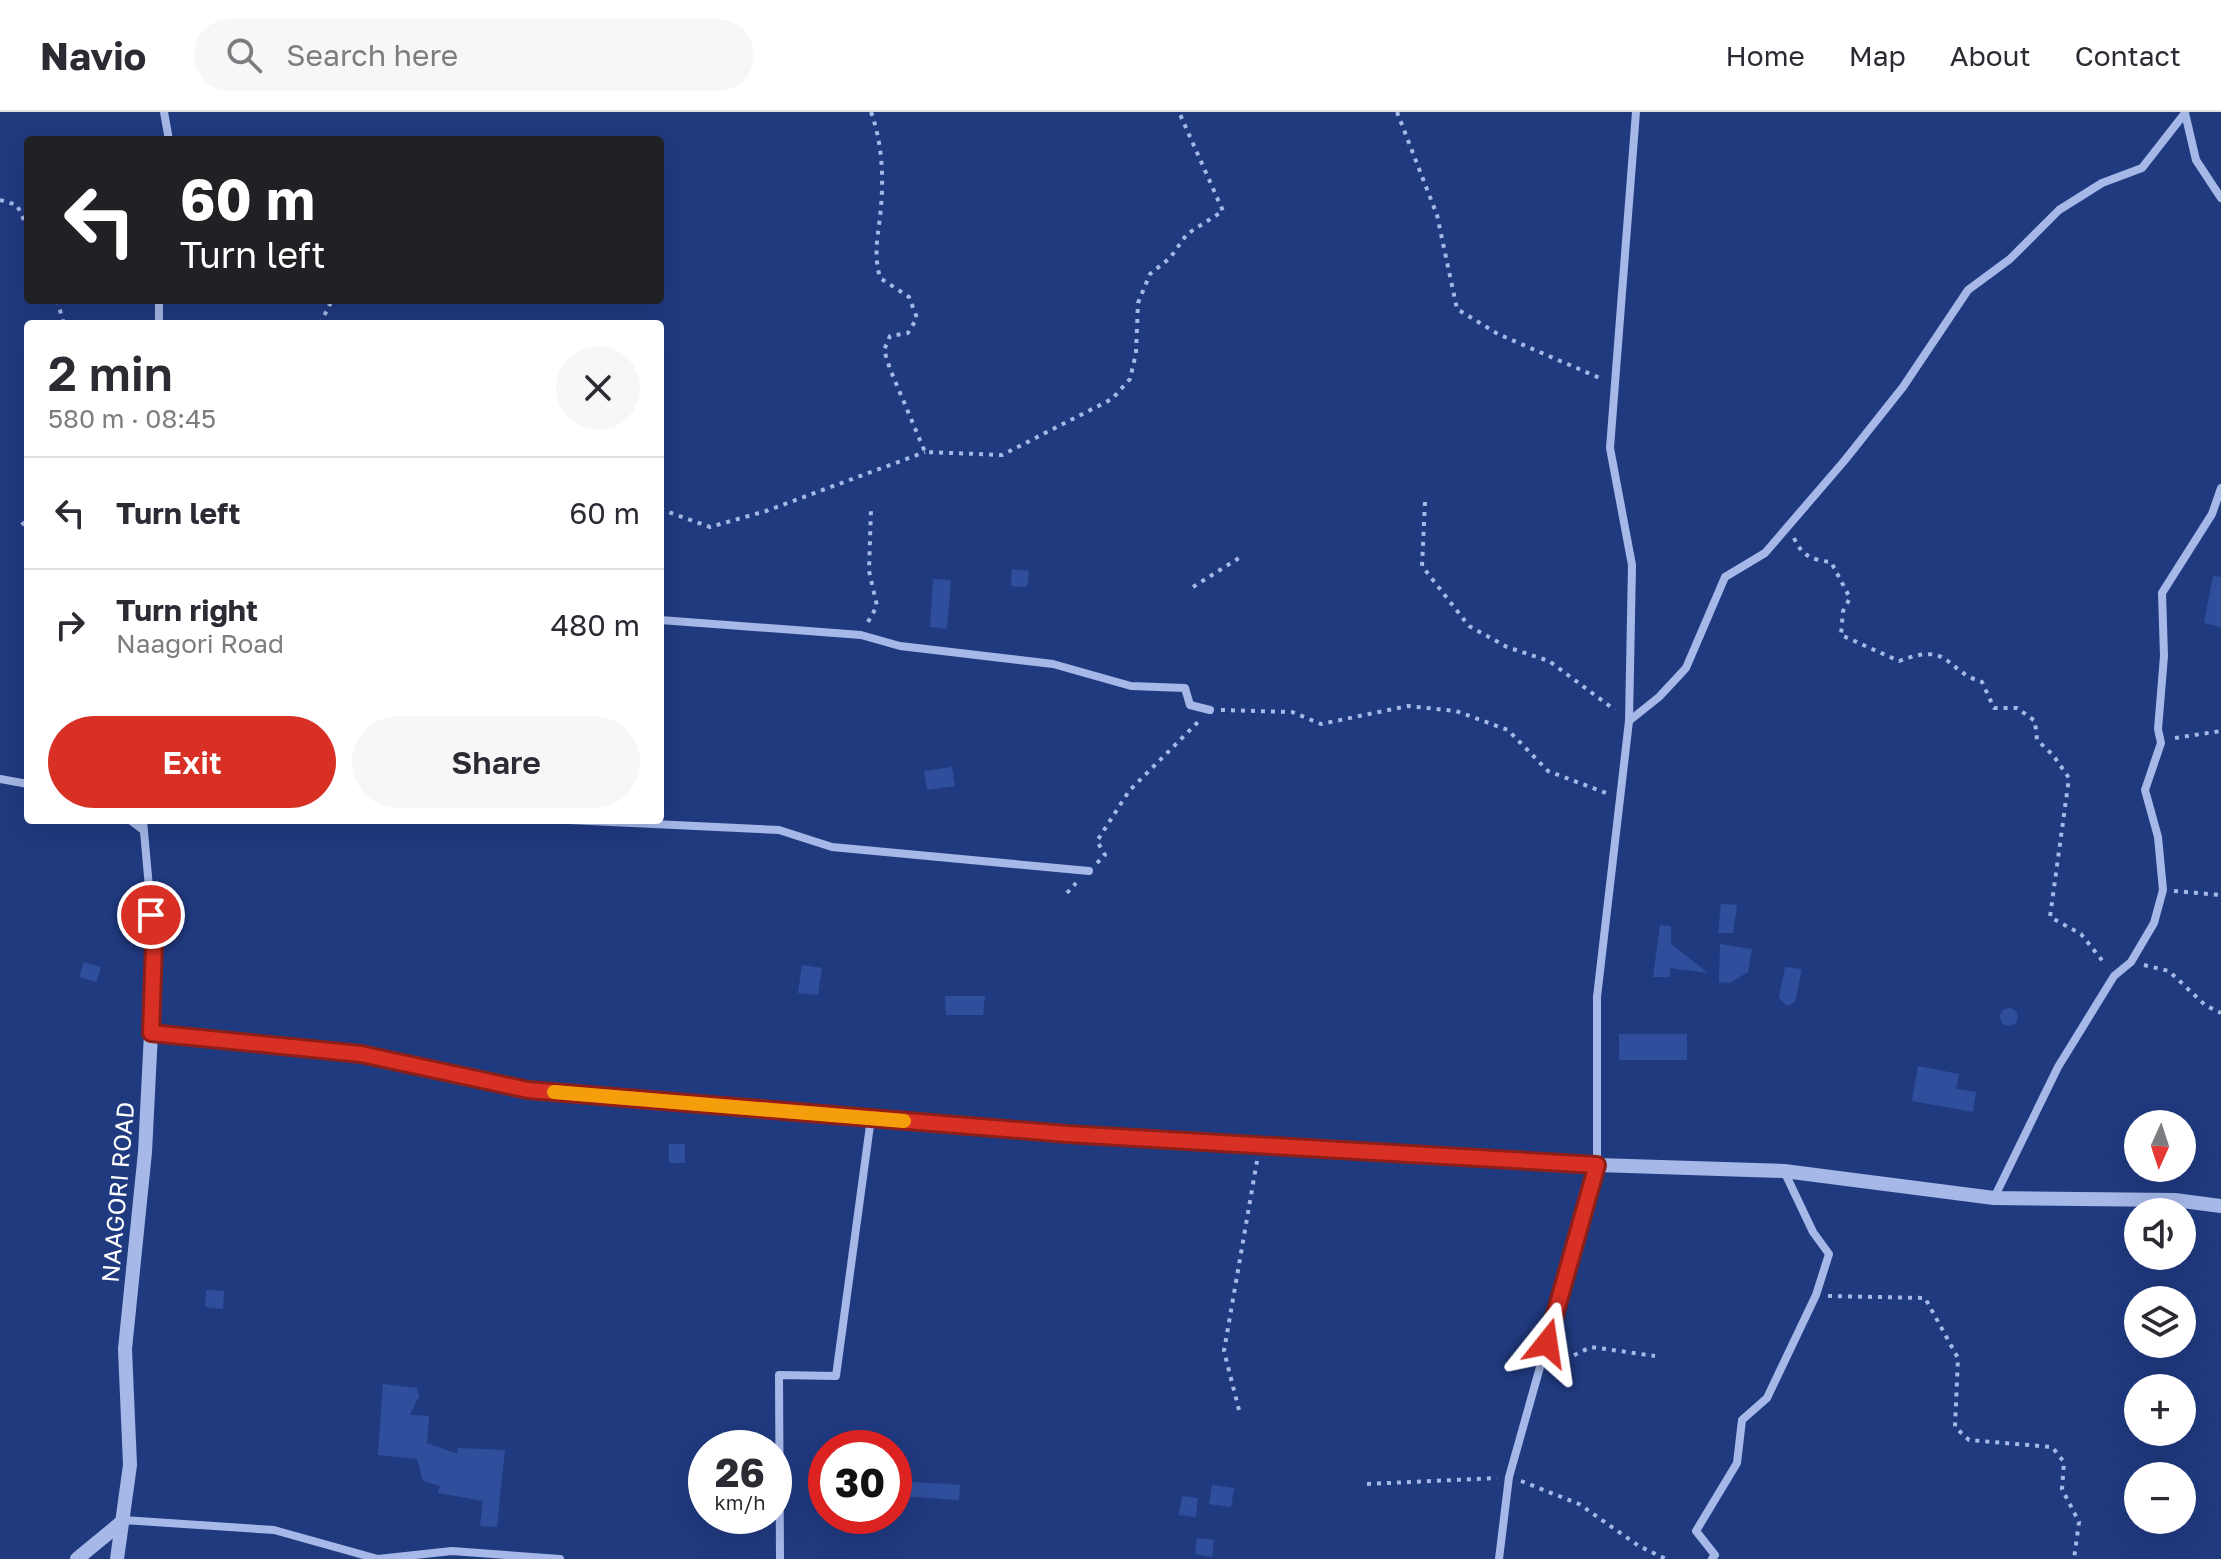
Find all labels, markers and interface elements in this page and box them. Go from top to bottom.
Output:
search box [194,19,754,91]
text: Navio [40,33,146,78]
icon: search [222,33,266,77]
text: Search here [286,37,458,73]
text: Home [1726,39,1805,72]
text: Map [1849,39,1906,72]
text: About [1950,39,2031,72]
text: Contact [2075,39,2181,72]
text: 60 m [180,165,315,232]
icon: left [48,168,152,272]
text: Turn left [180,233,326,276]
text: 2 min [48,344,173,402]
button: close [556,346,640,430]
text: 580 m · 08:45 [48,403,216,434]
icon: left [48,491,92,535]
text: Turn left [116,495,241,531]
text: 60 m [569,495,640,531]
text: Turn right [116,592,258,628]
icon: right [48,603,92,647]
text: 480 m [551,607,640,643]
text: Naagori Road [116,628,284,659]
button: Exit [48,716,336,808]
button: Share [352,716,640,808]
pin [117,881,185,949]
icon: arrive [129,893,173,937]
street label: NAAGORI ROAD [95,1100,139,1284]
north arrow [2124,1110,2196,1182]
map controls [2124,1110,2196,1534]
button: sound [2124,1198,2196,1270]
button: layers [2124,1286,2196,1358]
position arrow [1505,1301,1589,1385]
button: + [2124,1374,2196,1446]
speed limit sign: 30 [808,1430,912,1534]
text: 26 [715,1448,765,1496]
button: − [2124,1462,2196,1534]
text: km/h [715,1490,765,1514]

